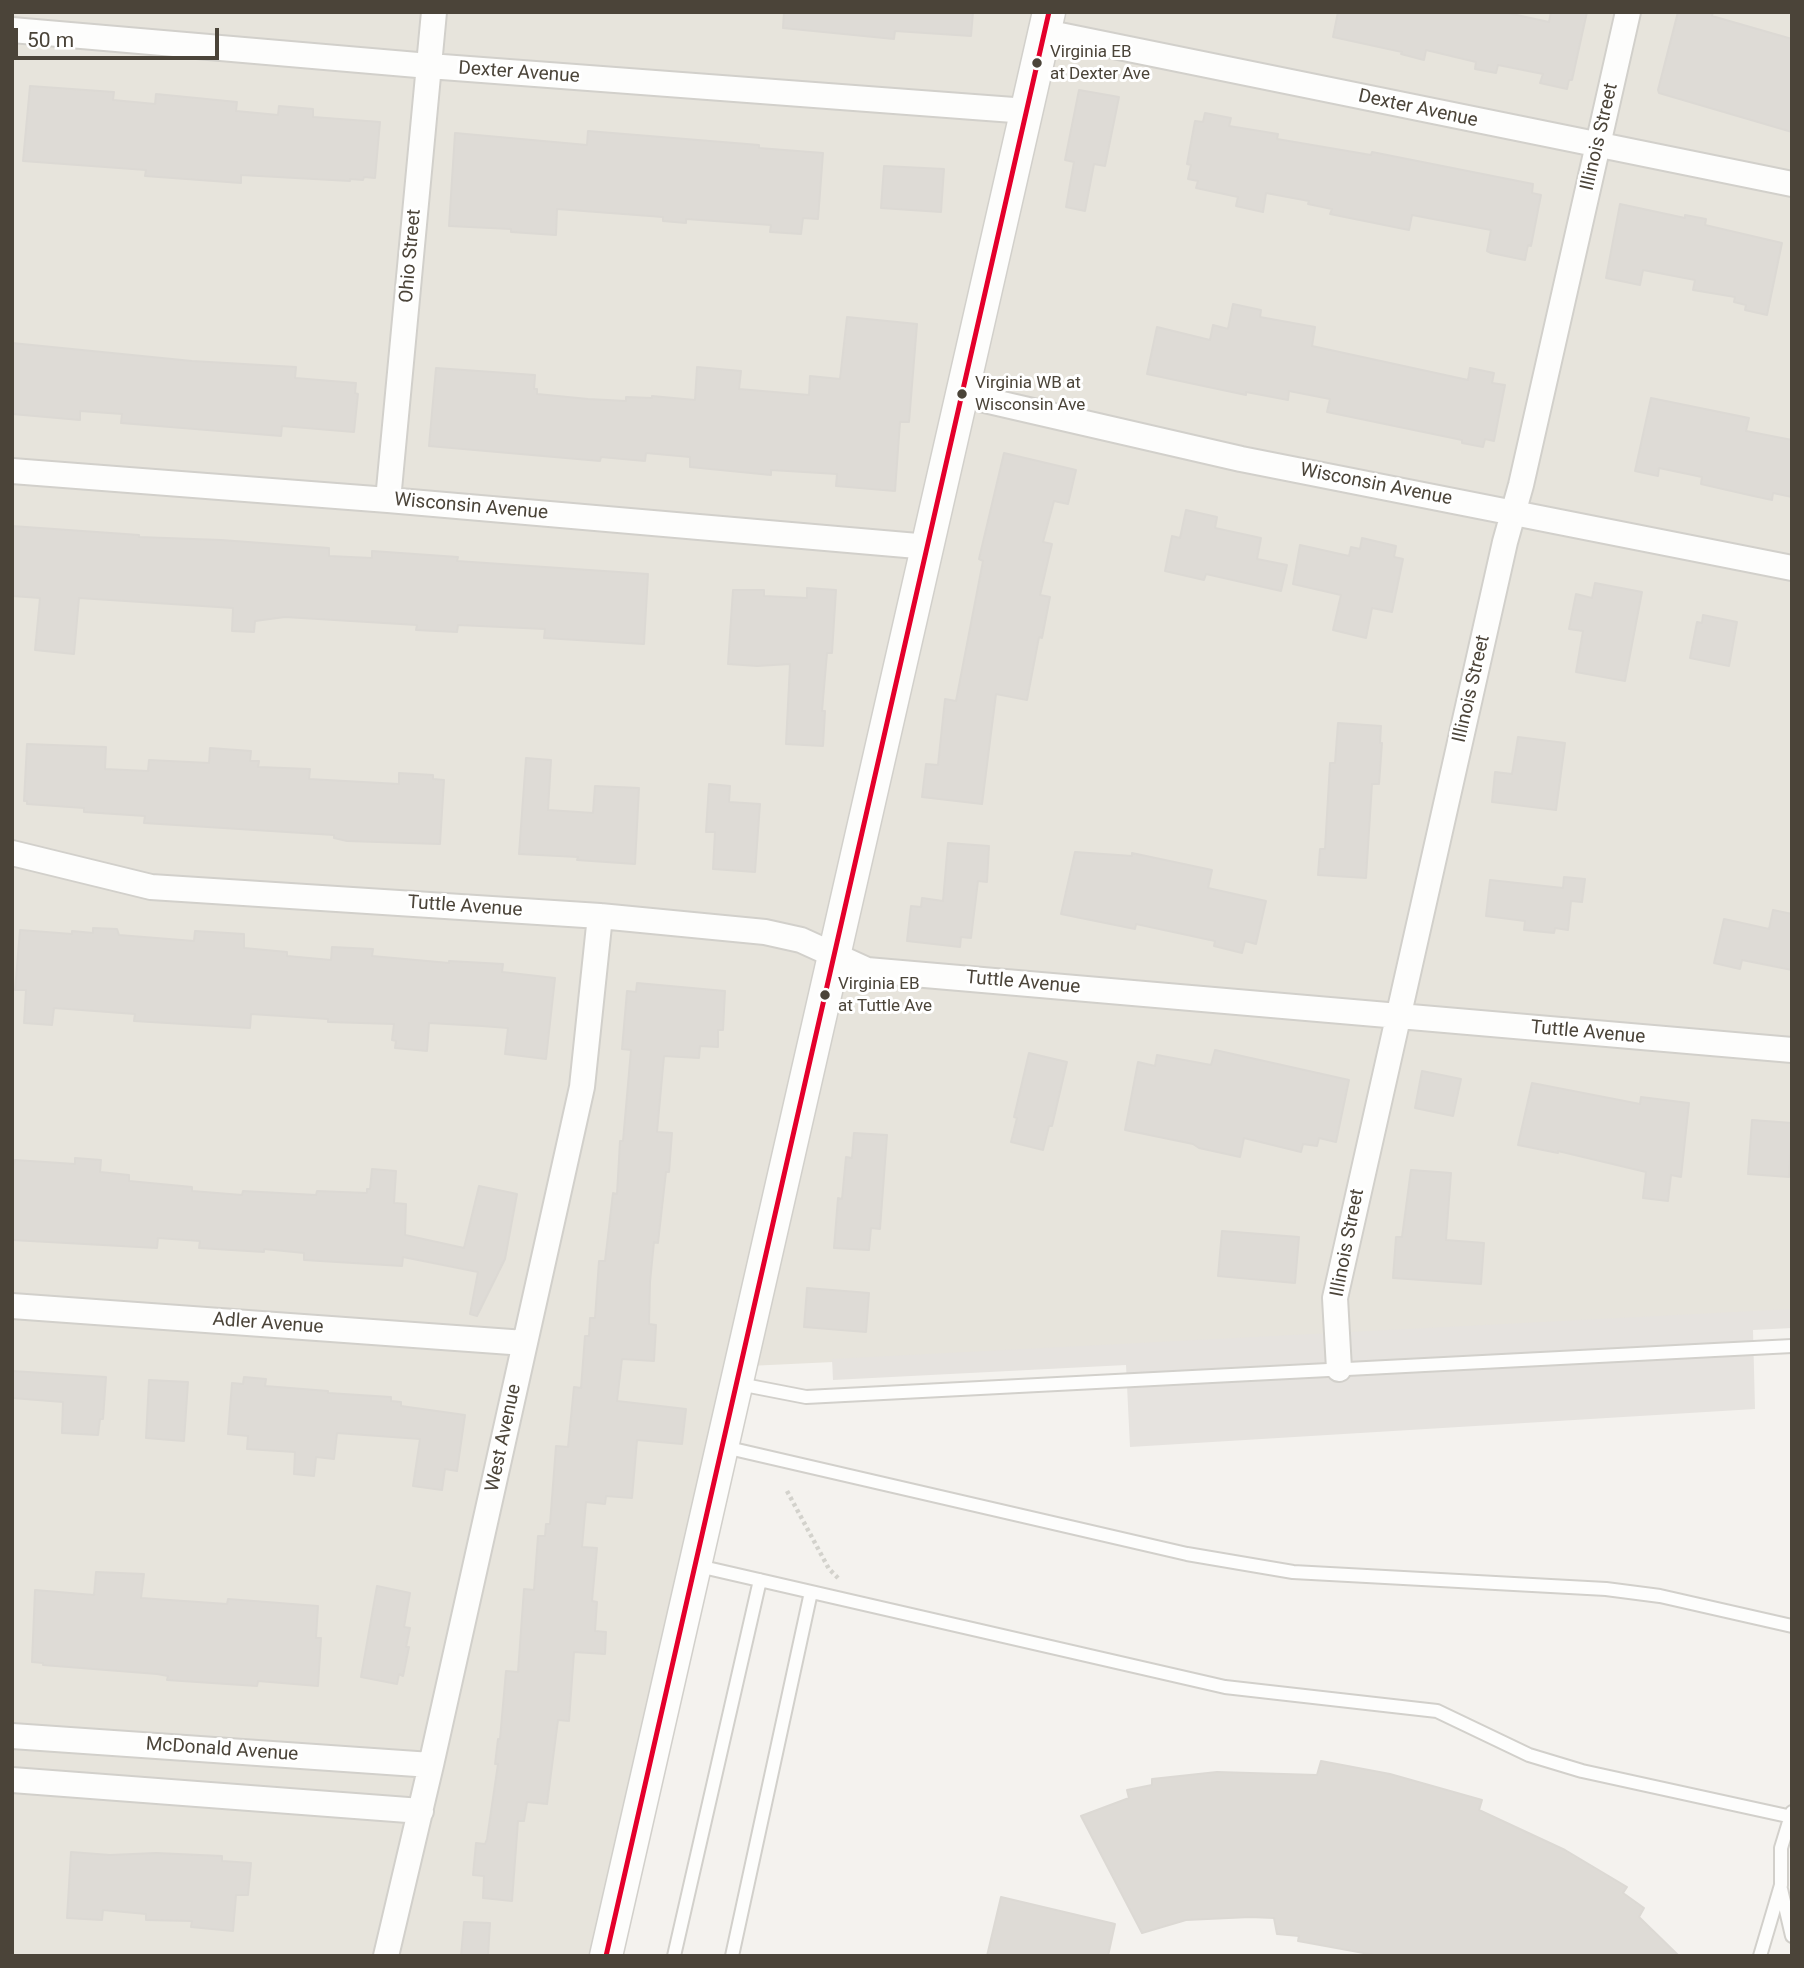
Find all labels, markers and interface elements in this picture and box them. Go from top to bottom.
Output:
scale bar [18,14,222,58]
text: 50 m [27,28,74,52]
place label: Virginia EB at Dexter Ave [1050,43,1150,83]
marker: Virginia EB at Dexter Ave [1030,56,1044,70]
street label: Dexter Avenue [458,57,580,89]
street label: Illinois Street [1577,81,1623,193]
street label: Dexter Avenue [1356,85,1480,133]
street label: Ohio Street [396,208,426,304]
place label: Virginia WB at Wisconsin Ave [975,374,1085,414]
marker: Virginia WB at Wisconsin Ave [955,387,969,401]
street label: Wisconsin Avenue [1298,459,1454,511]
street label: Wisconsin Avenue [393,489,549,525]
street label: Illinois Street [1449,633,1495,745]
street label: Tuttle Avenue [407,892,523,922]
street label: Tuttle Avenue [965,967,1081,999]
place label: Virginia EB at Tuttle Ave [838,975,932,1015]
marker: Virginia EB at Tuttle Ave [818,988,832,1002]
street label: Tuttle Avenue [1530,1017,1646,1049]
street label: Illinois Street [1326,1187,1370,1299]
street label: Adler Avenue [212,1309,324,1339]
street label: West Avenue [481,1382,527,1494]
street label: McDonald Avenue [145,1733,299,1767]

